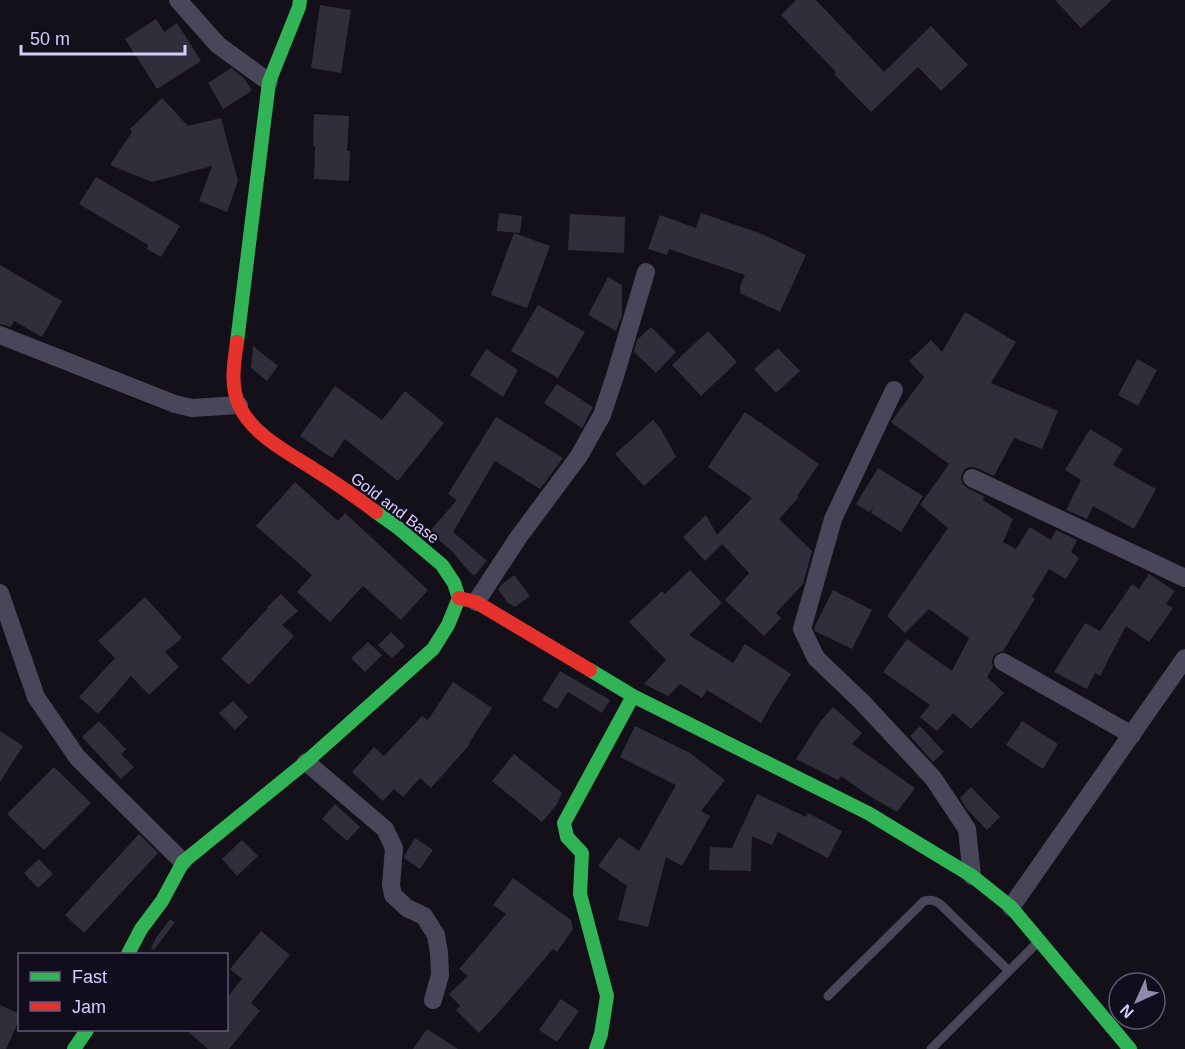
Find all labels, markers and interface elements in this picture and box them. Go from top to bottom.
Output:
scale bar [21,18,184,56]
text: 50 m [30,29,70,49]
street label: Gold and Base [348,469,442,547]
legend [18,953,228,1031]
text: Fast [72,967,107,987]
north arrow [1107,971,1167,1031]
text: Jam [72,997,106,1017]
text: N [1117,1001,1137,1021]

